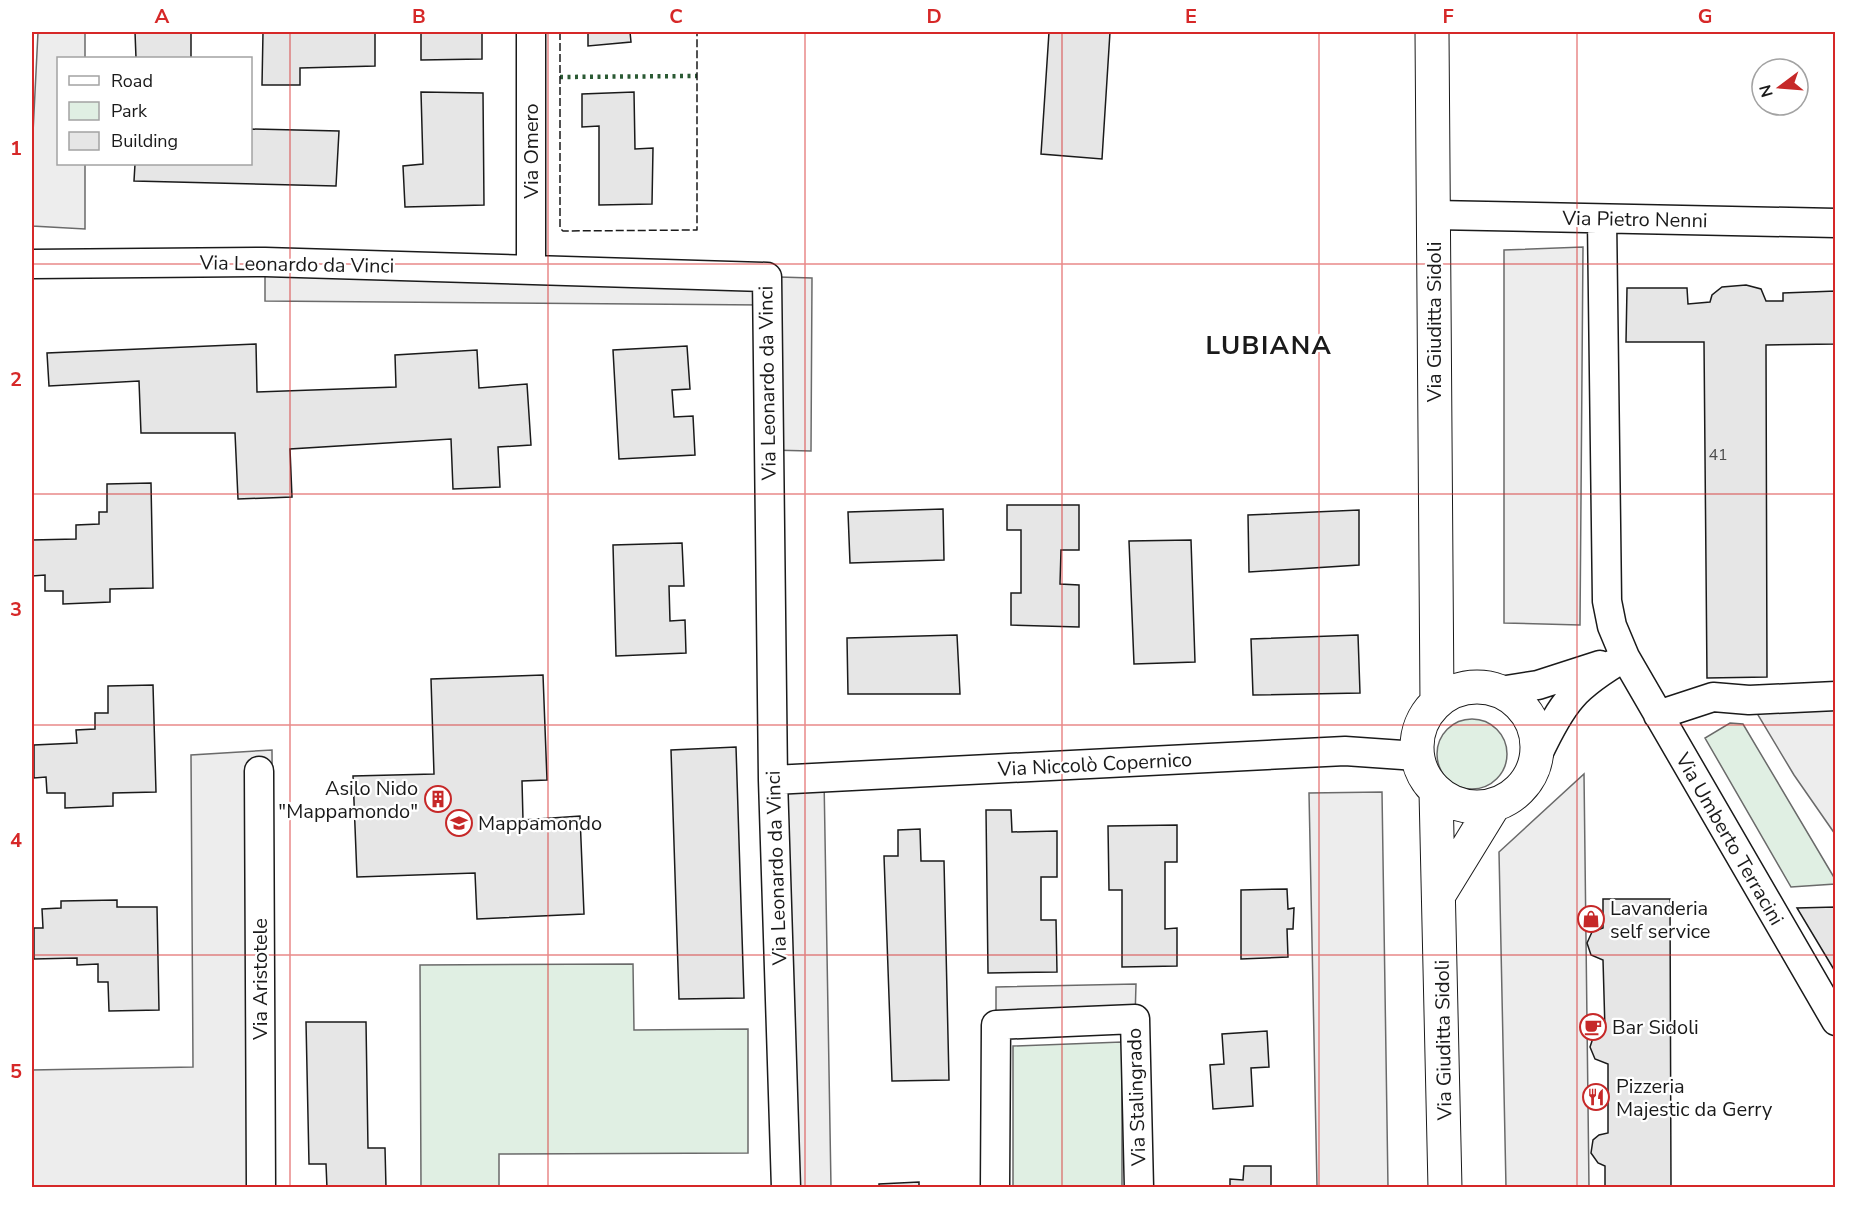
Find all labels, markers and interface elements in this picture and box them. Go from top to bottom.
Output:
text: A [155,3,170,30]
text: B [412,3,426,30]
text: C [669,3,683,30]
text: D [926,3,942,30]
text: E [1185,3,1197,30]
text: F [1442,3,1454,30]
text: G [1698,3,1712,30]
legend [57,57,252,165]
north arrow [1750,57,1810,117]
text: Road [111,69,153,93]
text: N [1754,82,1779,100]
text: Park [111,99,148,123]
street label: Via Omero [518,103,545,200]
text: Building [111,129,178,153]
text: 1 [10,135,22,162]
street label: Via Pietro Nenni [1561,205,1708,234]
street label: Via Giuditta Sidoli [1421,242,1448,403]
street label: Via Leonardo da Vinci [198,249,395,280]
street label: Via Leonardo da Vinci [752,285,783,482]
district label: LUBIANA [1206,328,1332,363]
text: 2 [10,366,22,393]
house number: 41 [1708,444,1728,466]
text: 3 [10,596,22,623]
street label: Via Niccolò Copernico [996,746,1193,783]
street label: Via Umberto Terracini [1669,747,1790,930]
street label: Via Leonardo da Vinci [760,770,793,967]
place label: Asilo Nido "Mappamondo" [278,775,418,825]
building icon: Asilo Nido "Mappamondo" [423,784,453,814]
school or university icon: Mappamondo [444,808,474,838]
place label: Mappamondo [478,810,602,837]
text: 4 [10,827,22,854]
place label: Lavanderia self service [1610,895,1711,945]
shop icon: Lavanderia self service [1576,904,1606,934]
street label: Via Aristotele [247,918,274,1041]
street label: Via Giuditta Sidoli [1429,959,1458,1122]
cafe icon: Bar Sidoli [1578,1012,1608,1042]
place label: Bar Sidoli [1612,1014,1699,1041]
street label: Via Stalingrado [1121,1027,1152,1167]
text: 5 [10,1058,22,1085]
place label: Pizzeria Majestic da Gerry [1616,1073,1773,1123]
restaurant icon: Pizzeria Majestic da Gerry [1581,1082,1611,1112]

